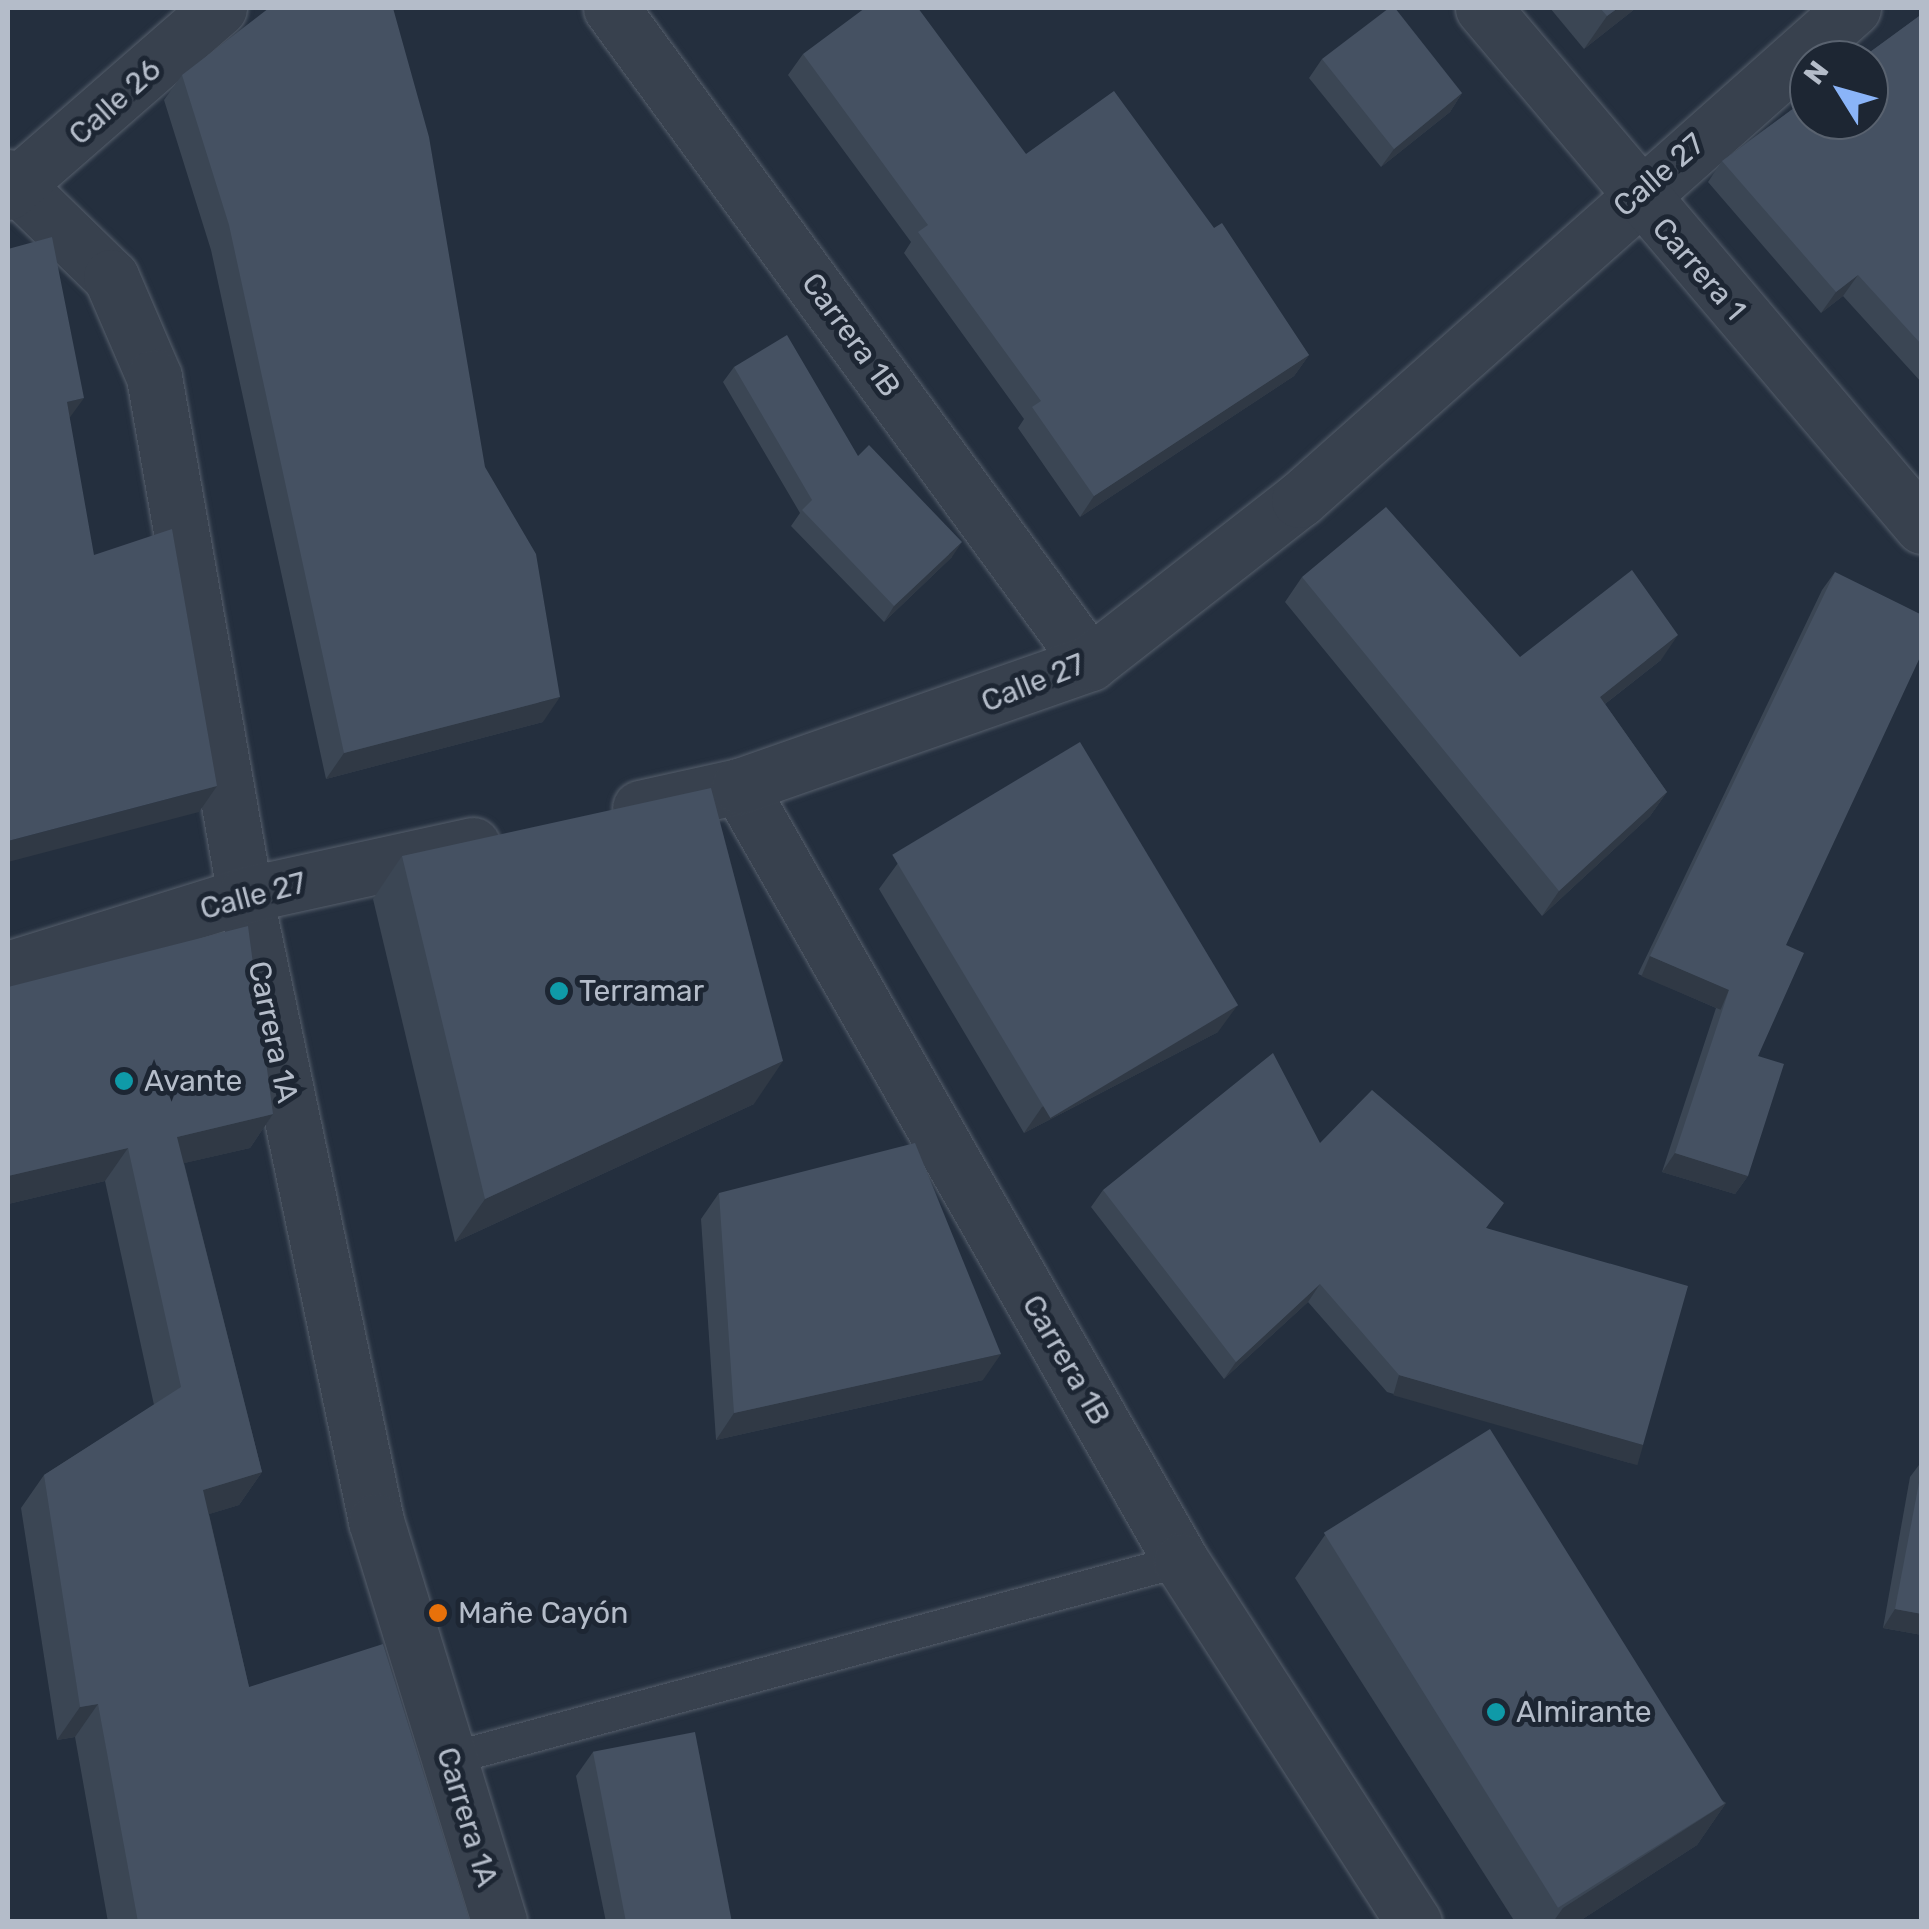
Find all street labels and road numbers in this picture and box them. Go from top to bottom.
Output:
street label: Calle 26 [62,51,168,153]
street label: Calle 27 [1606,126,1712,224]
street label: Carrera 1 [1645,210,1753,328]
street label: Carrera 1B [794,266,908,404]
street label: Calle 27 [976,646,1090,720]
street label: Calle 27 [196,865,310,927]
street label: Carrera 1A [240,958,306,1106]
street label: Carrera 1B [1014,1289,1118,1431]
street label: Carrera 1A [429,1743,505,1891]

